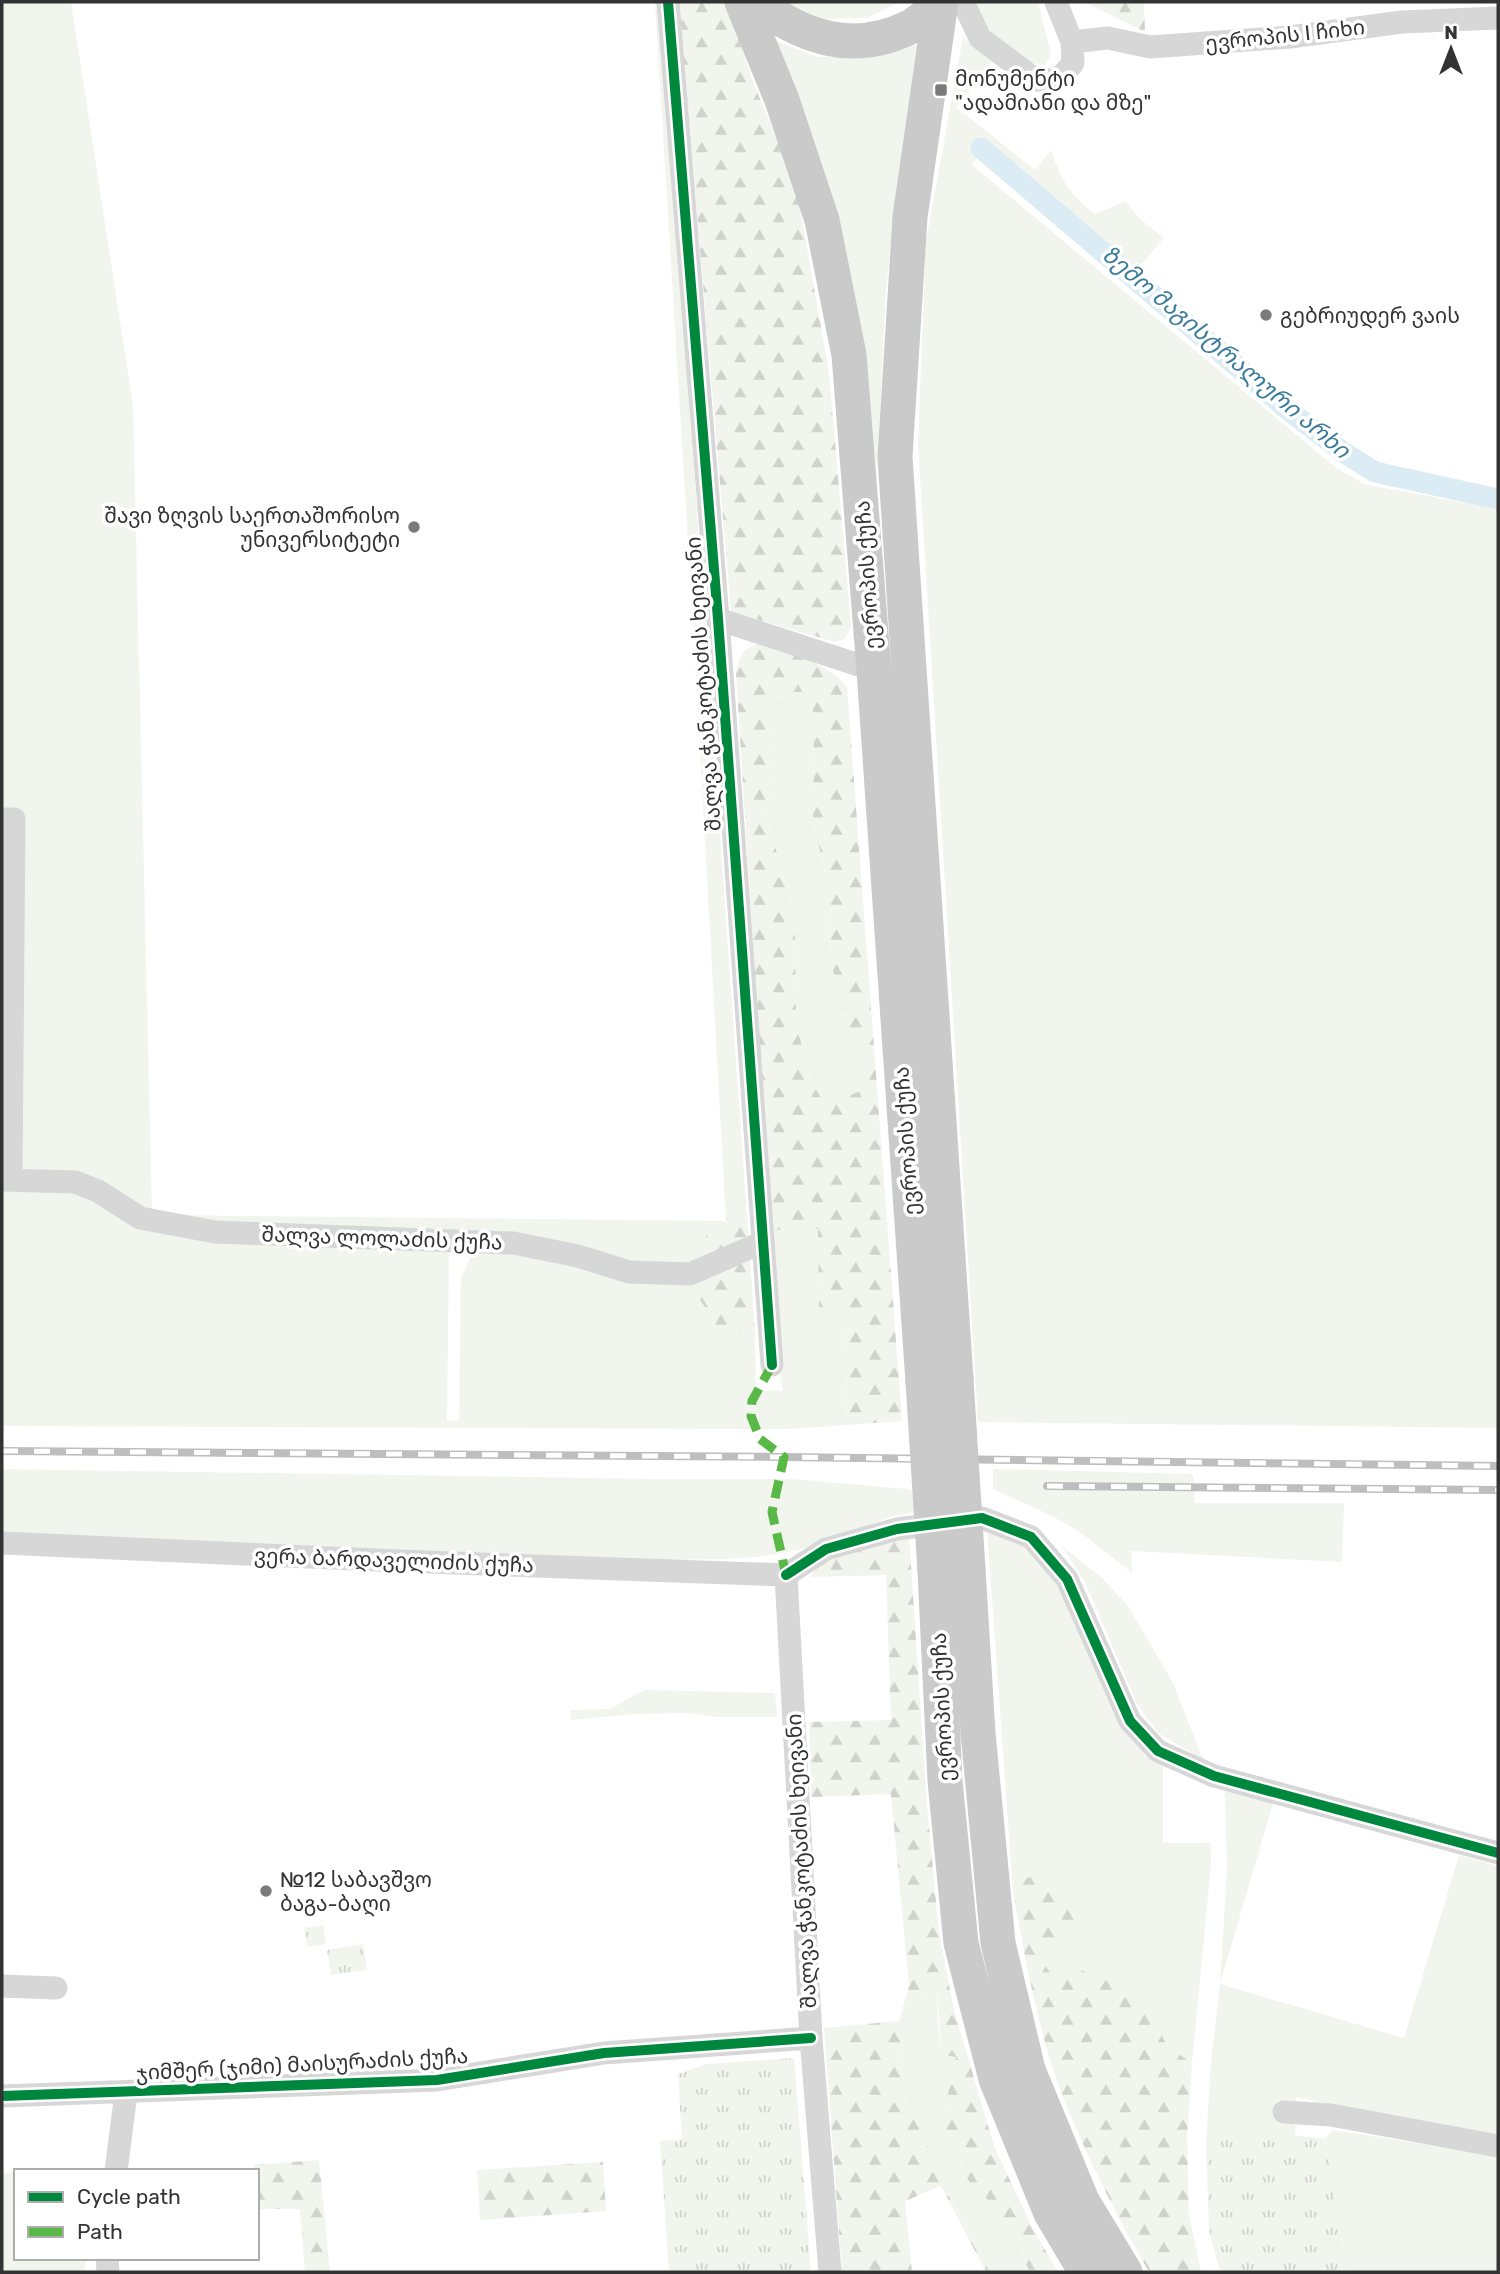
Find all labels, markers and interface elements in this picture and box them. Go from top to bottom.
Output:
street label: ევროპის I ჩიხი [1204,14,1366,56]
north arrow [1416,14,1486,84]
text: N [1444,21,1458,44]
place label: მონუმენტი "ადამიანი და მზე" [955,66,1151,116]
marker: მონუმენტი "ადამიანი და მზე" [933,82,949,98]
water label: ზემო მაგისტრალური არხი [1096,240,1356,465]
place label: გებრიუდერ ვაის [1280,303,1460,329]
marker: გებრიუდერ ვაის [1258,307,1274,323]
street label: ევროპის ქუჩა [849,500,885,650]
place label: შავი ზღვის საერთაშორისო უნივერსიტეტი [104,503,400,552]
marker: შავი ზღვის საერთაშორისო უნივერსიტეტი [406,519,422,535]
street label: შალვა ჭანკოტაძის ხეივანი [680,536,727,832]
street label: ევროპის ქუჩა [888,1066,924,1216]
street label: შალვა ლოლაძის ქუჩა [261,1221,503,1256]
street label: ვერა ბარდაველიძის ქუჩა [254,1543,534,1578]
street label: ევროპის ქუჩა [926,1632,958,1782]
street label: შალვა ჭანკოტაძის ხეივანი [781,1713,822,2009]
place label: №12 საბავშვო ბაგა-ბაღი [280,1867,432,1917]
marker: №12 საბავშვო ბაგა-ბაღი [258,1883,274,1899]
street label: ჯიმშერ (ჯიმი) მაისურაძის ქუჩა [135,2043,469,2085]
legend [14,2169,259,2260]
text: Cycle path [77,2184,181,2209]
text: Path [77,2219,123,2244]

